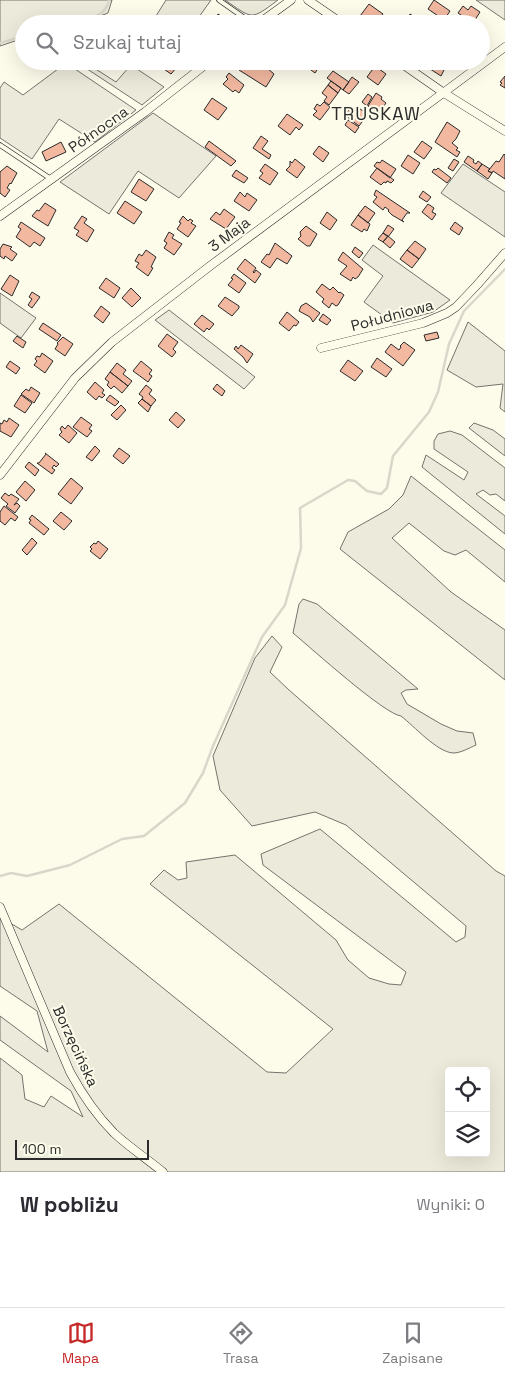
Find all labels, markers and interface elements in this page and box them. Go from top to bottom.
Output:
search box [15,15,490,70]
icon: search [33,29,61,57]
text: Szukaj tutaj [73,30,181,55]
street label: Północna [64,101,132,157]
district label: TRUSKAW [331,102,421,125]
street label: 3 Maja [205,212,254,256]
street label: Południowa [349,295,436,335]
street label: Borzęcińska [49,1002,103,1090]
map controls [445,1067,490,1157]
button: locate [445,1067,490,1112]
button: layers [445,1112,490,1157]
scale bar [15,1137,149,1160]
text: 100 m [22,1140,61,1158]
text: W pobliżu [20,1191,119,1218]
text: Wyniki: 0 [417,1194,485,1215]
tab: Mapa [62,1319,99,1367]
tab: Trasa [223,1319,258,1367]
tab: Zapisane [382,1319,443,1367]

